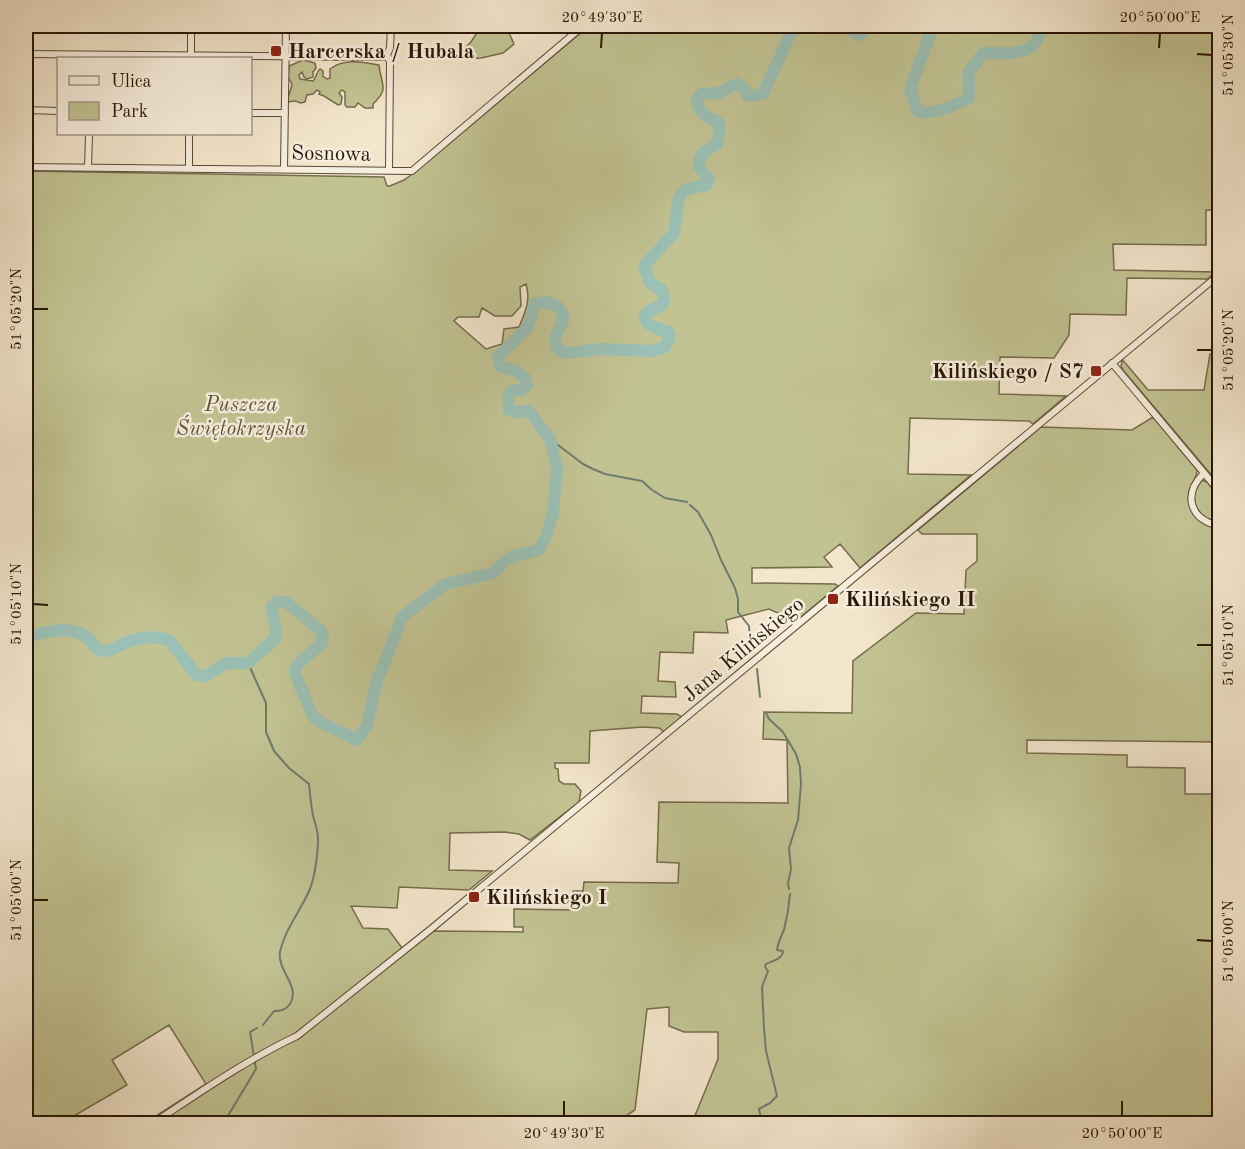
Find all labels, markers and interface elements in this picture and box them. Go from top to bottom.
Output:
text: 20°49'30"E [562,11,642,26]
text: 20°50'00"E [1120,11,1200,26]
text: 51°05'30"N [1222,14,1237,96]
place label: Harcerska / Hubala [288,42,475,63]
marker: Harcerska / Hubala [269,44,283,58]
legend [57,57,252,135]
text: Ulica [111,73,152,91]
text: Park [111,103,148,121]
street label: Sosnowa [291,143,371,166]
text: 51°05'20"N [10,268,25,350]
text: 51°05'20"N [1222,309,1237,391]
place label: Kilińskiego / S7 [932,362,1084,383]
marker: Kilińskiego / S7 [1089,364,1103,378]
park label: Puszcza Świętokrzyska [176,395,306,440]
text: 51°05'10"N [10,563,25,645]
place label: Kilińskiego II [845,590,975,611]
marker: Kilińskiego II [826,592,840,606]
street label: Jana Kilińskiego [680,594,808,707]
text: 51°05'10"N [1222,604,1237,686]
text: 51°05'00"N [10,859,25,941]
place label: Kilińskiego I [486,888,607,909]
marker: Kilińskiego I [467,890,481,904]
text: 51°05'00"N [1222,900,1237,982]
text: 20°49'30"E [524,1127,604,1142]
text: 20°50'00"E [1082,1127,1162,1142]

